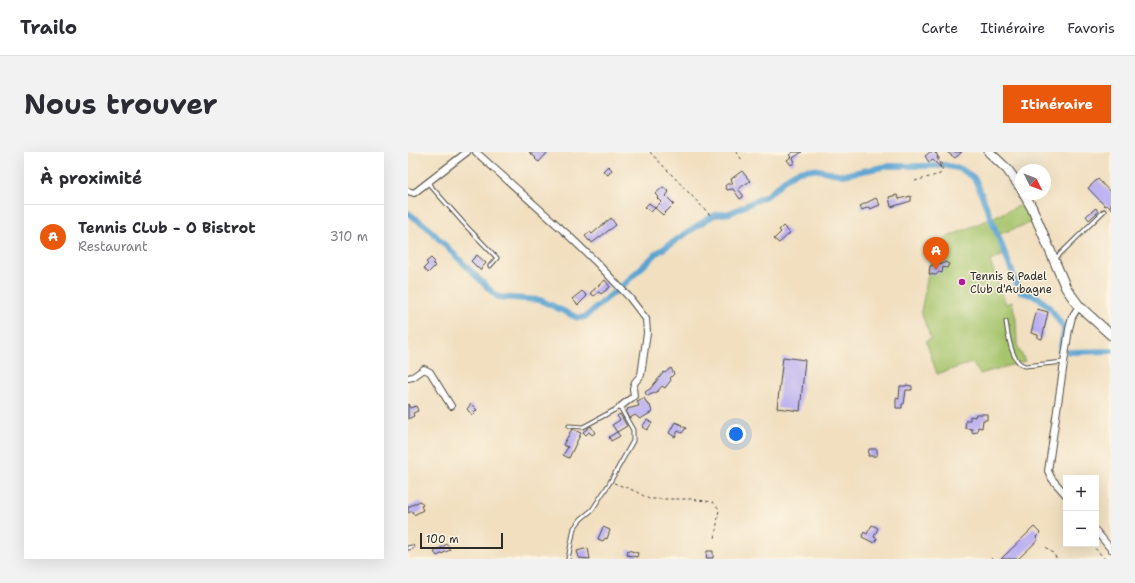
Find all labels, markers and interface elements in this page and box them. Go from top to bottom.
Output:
text: Trailo [20,15,77,40]
text: Carte [921,19,958,37]
text: Itinéraire [980,19,1045,37]
text: Favoris [1067,19,1115,37]
text: Nous trouver [24,85,218,123]
button: Itinéraire [1003,85,1111,123]
north arrow [1015,164,1051,200]
text: À proximité [40,167,142,189]
text: Tennis CLub - O Bistrot [78,218,256,238]
text: A [48,228,58,245]
text: 310 m [330,228,368,245]
pin: A [923,237,949,270]
text: Restaurant [78,238,148,255]
place label: Tennis & Padel Club d'Aubagne [970,269,1052,297]
marker: Tennis & Padel Club d'Aubagne [957,277,967,287]
your location [726,424,746,444]
map controls [1063,475,1099,547]
button: + [1063,475,1099,511]
button: − [1063,511,1099,547]
scale bar [420,531,503,550]
text: 100 m [426,532,459,547]

